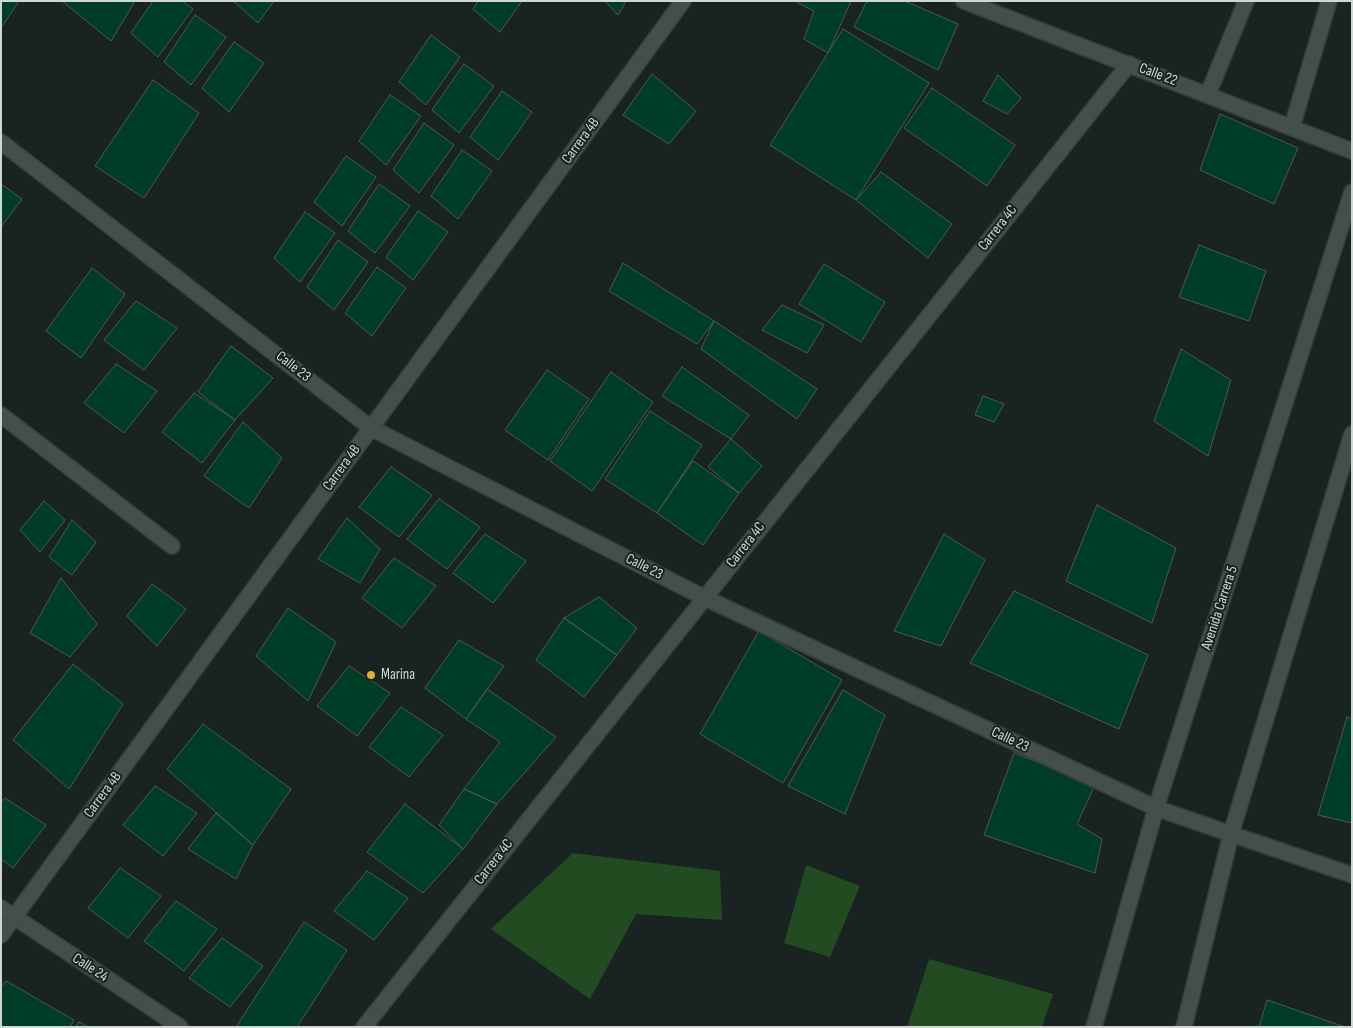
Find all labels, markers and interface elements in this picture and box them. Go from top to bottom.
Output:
street label: Calle 22 [1136,60,1180,90]
street label: Carrera 4B [558,115,604,167]
street label: Carrera 4C [975,202,1021,254]
street label: Calle 23 [272,348,314,386]
street label: Carrera 4B [319,442,365,494]
street label: Carrera 4C [723,519,769,571]
street label: Calle 23 [622,550,666,584]
street label: Avenida Carrera 5 [1198,564,1242,652]
place label: Marina [381,666,415,684]
marker: Marina [365,669,377,681]
street label: Calle 23 [988,724,1032,756]
street label: Carrera 4B [80,769,126,821]
street label: Carrera 4C [471,836,517,888]
street label: Calle 24 [69,950,111,986]

